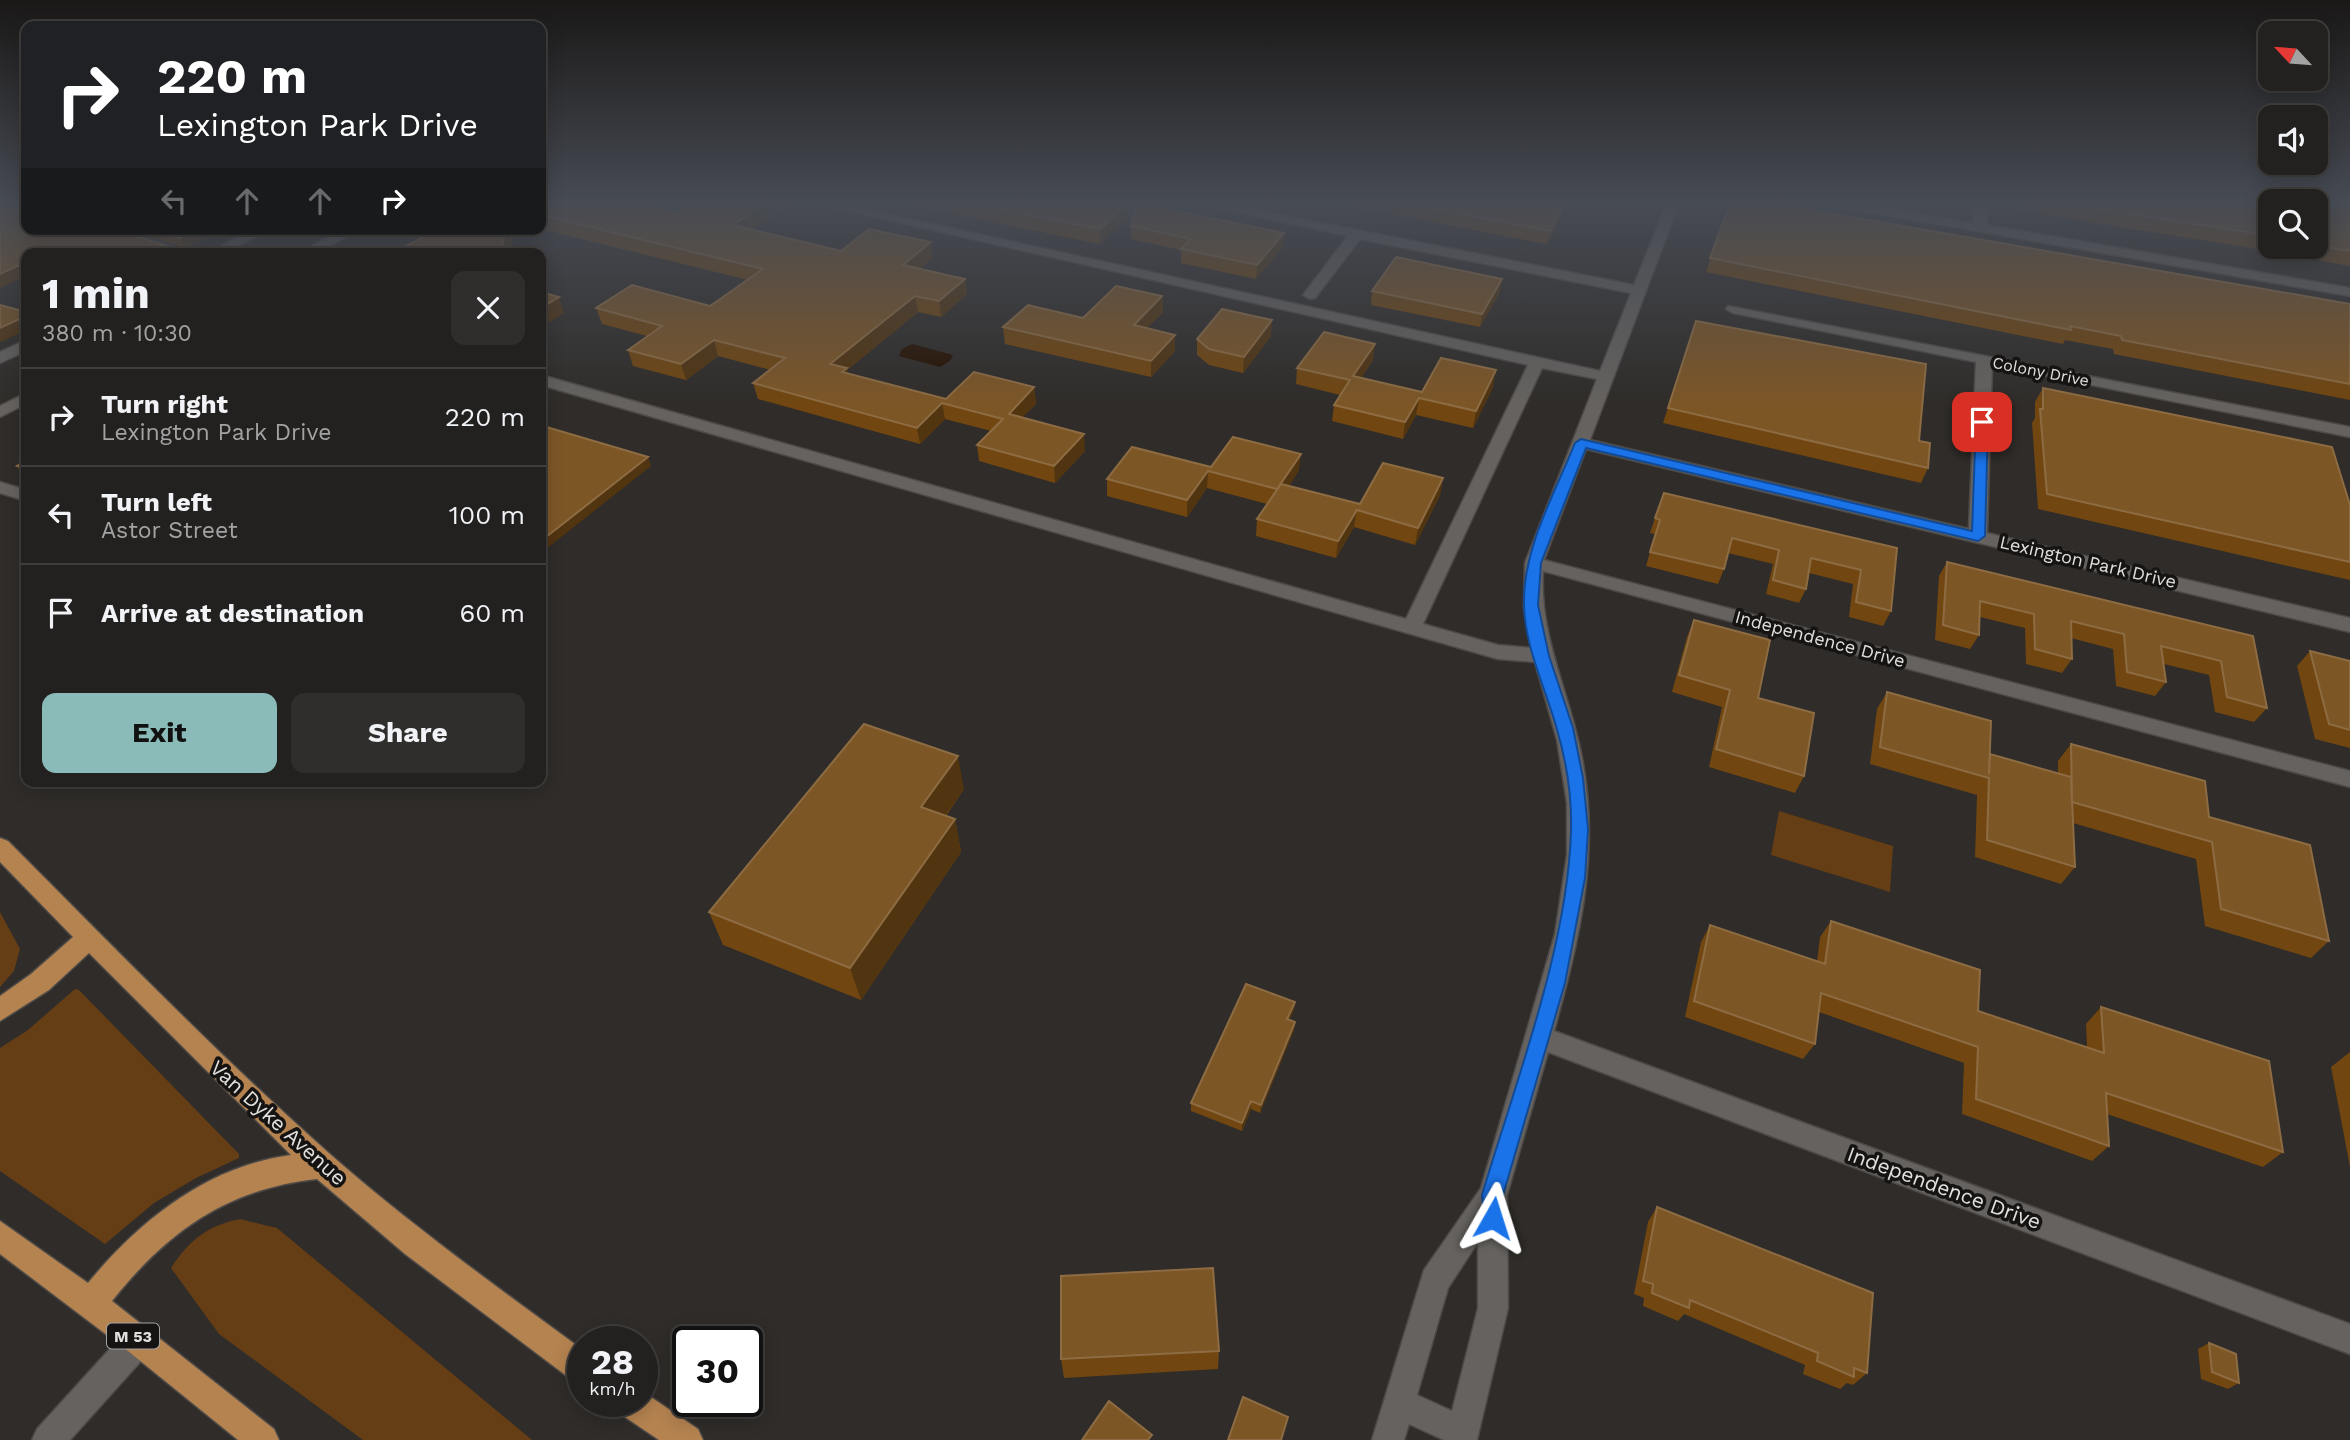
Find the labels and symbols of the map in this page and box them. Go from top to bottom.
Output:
north arrow [2258,21,2328,91]
street label: Colony Drive [1991,353,2091,390]
pin [1952,392,2012,452]
street label: Lexington Park Drive [1998,531,2178,592]
street label: Independence Drive [1733,606,1907,671]
street label: Van Dyke Avenue [205,1055,352,1190]
street label: Independence Drive [1844,1141,2044,1234]
position arrow [1456,1181,1530,1255]
road number: M 53 [107,1324,159,1348]
speed limit sign: 30 [672,1326,763,1417]

